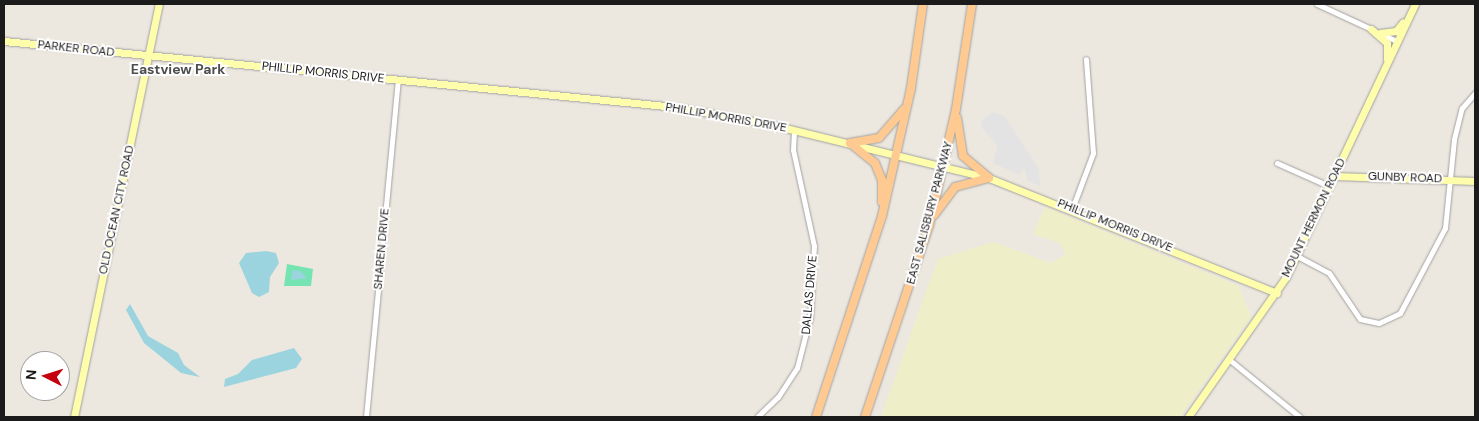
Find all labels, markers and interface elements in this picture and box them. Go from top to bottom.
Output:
street label: PARKER ROAD [37,38,115,60]
street label: PHILLIP MORRIS DRIVE [261,59,385,87]
district label: Eastview Park [131,61,225,77]
street label: PHILLIP MORRIS DRIVE [664,100,788,136]
street label: EAST SALISBURY PARKWAY [904,140,956,286]
street label: OLD OCEAN CITY ROAD [96,144,138,276]
street label: MOUNT HERMON ROAD [1279,156,1349,280]
street label: GUNBY ROAD [1368,170,1442,186]
street label: PHILLIP MORRIS DRIVE [1055,196,1175,256]
street label: SHAREN DRIVE [371,208,393,290]
street label: DALLAS DRIVE [799,255,821,335]
north arrow [20,351,70,401]
text: N [22,369,40,381]

